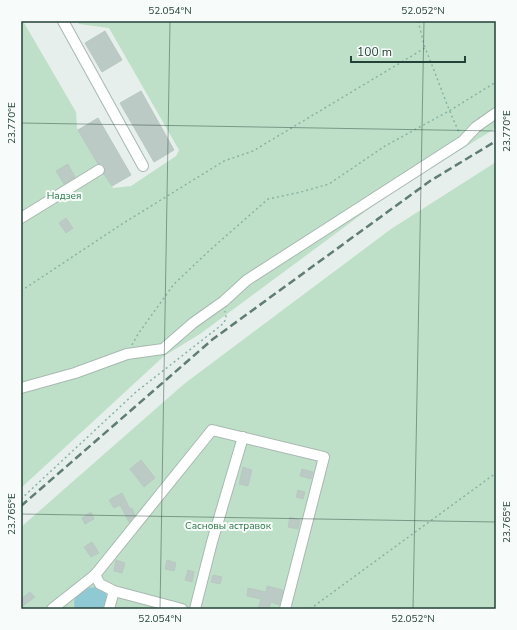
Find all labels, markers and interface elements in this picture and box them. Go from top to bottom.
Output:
text: 52.054°N [148,4,192,18]
text: 52.052°N [401,4,445,18]
scale bar [351,38,465,64]
text: 100 m [357,44,392,60]
text: 23.770°E [5,102,19,144]
text: 23.770°E [500,110,514,152]
park label: Надзея [47,189,81,203]
text: 23.765°E [5,493,19,535]
text: 23.765°E [500,501,514,543]
park label: Сасновы астравок [185,519,272,533]
text: 52.054°N [138,612,182,626]
text: 52.052°N [391,612,435,626]

